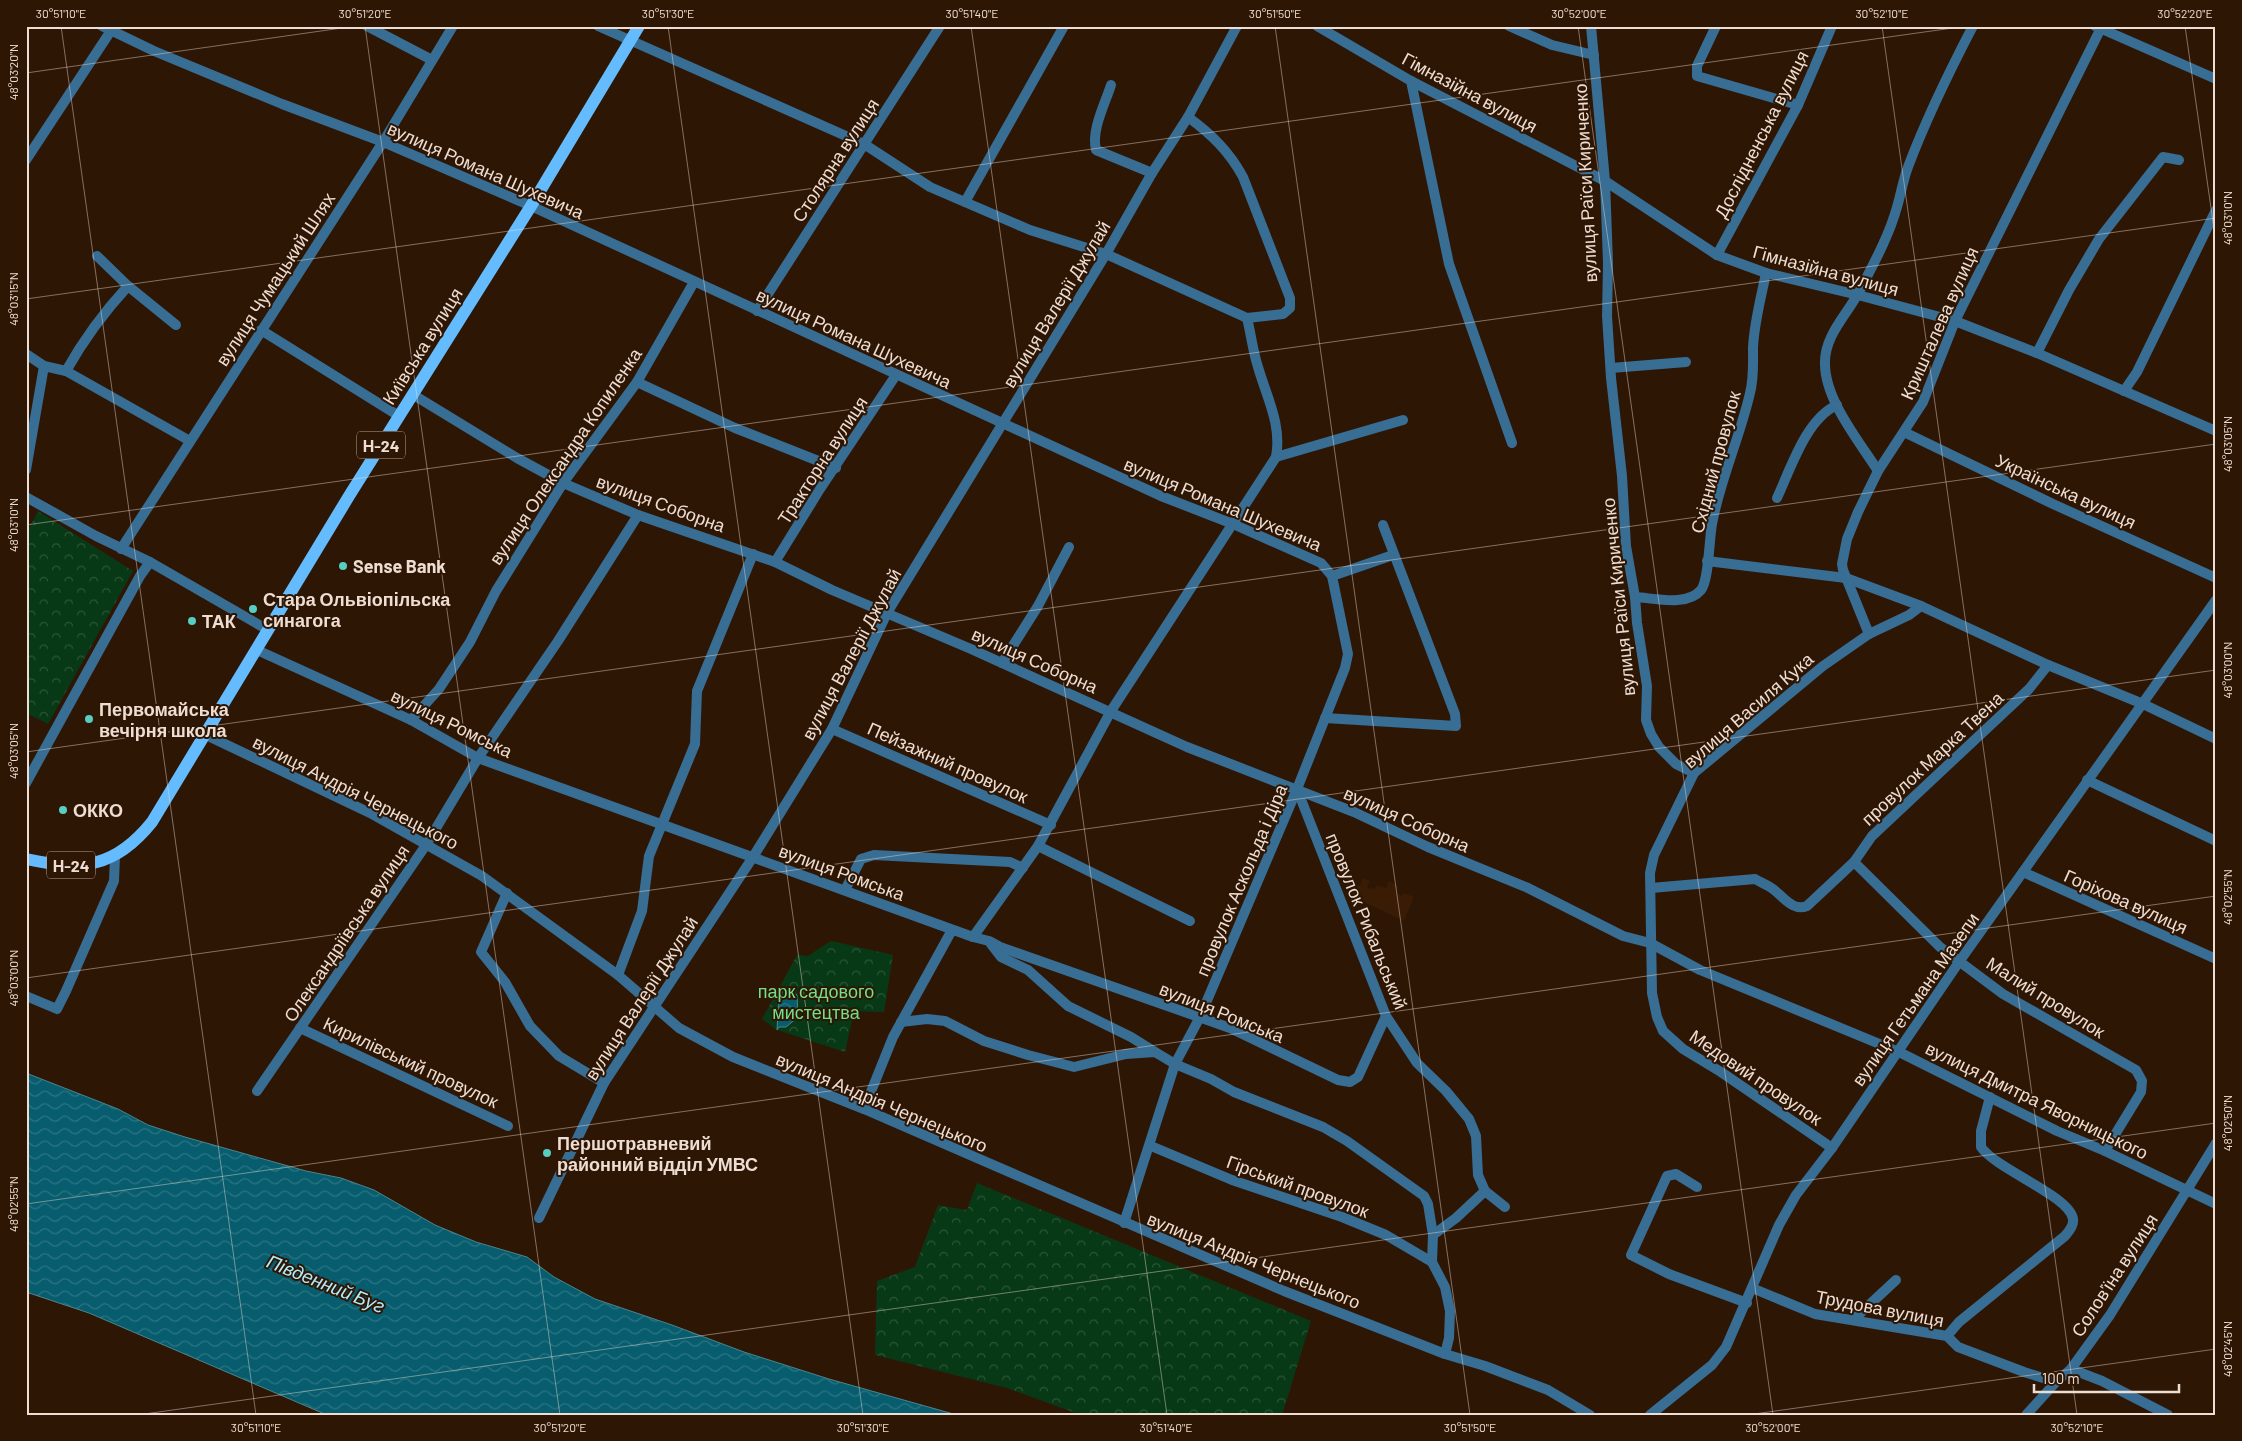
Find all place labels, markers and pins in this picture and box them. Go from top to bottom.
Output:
place label: Sense Bank [353,555,446,577]
marker: Sense Bank [337,560,349,572]
place label: Стара Ольвіопільска синагога [263,588,451,631]
marker: Стара Ольвіопільска синагога [247,603,259,615]
place label: ТАК [202,610,237,632]
marker: ТАК [186,615,198,627]
place label: Первомайська вечірня школа [99,698,230,741]
marker: Первомайська вечірня школа [83,713,95,725]
place label: ОККО [73,799,123,821]
marker: ОККО [57,804,69,816]
place label: Першотравневий районний відділ УМВС [557,1132,758,1175]
marker: Першотравневий районний відділ УМВС [541,1147,553,1159]

